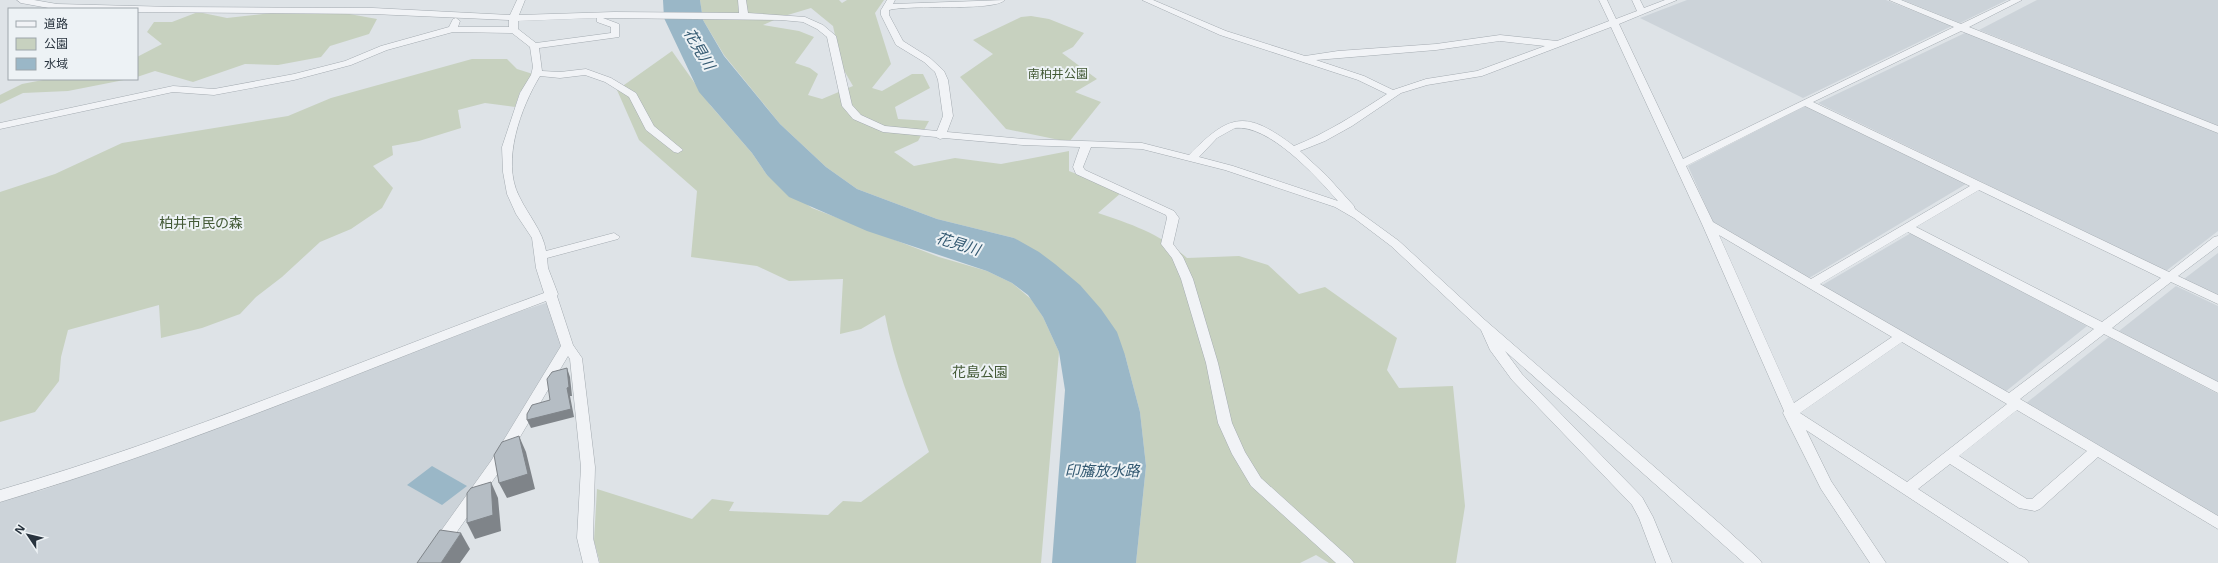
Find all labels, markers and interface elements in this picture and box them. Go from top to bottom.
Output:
legend [8,8,138,80]
text: 道路 [44,15,68,32]
water label: 花見川 [680,24,721,75]
text: 公園 [44,35,68,52]
text: 水域 [44,55,68,72]
park label: 南柏井公園 [1028,65,1088,82]
park label: 柏井市民の森 [159,213,243,232]
water label: 花見川 [934,227,985,260]
park label: 花島公園 [952,362,1008,381]
water label: 印旛放水路 [1064,460,1141,480]
north arrow [8,515,48,555]
text: N [11,521,28,537]

